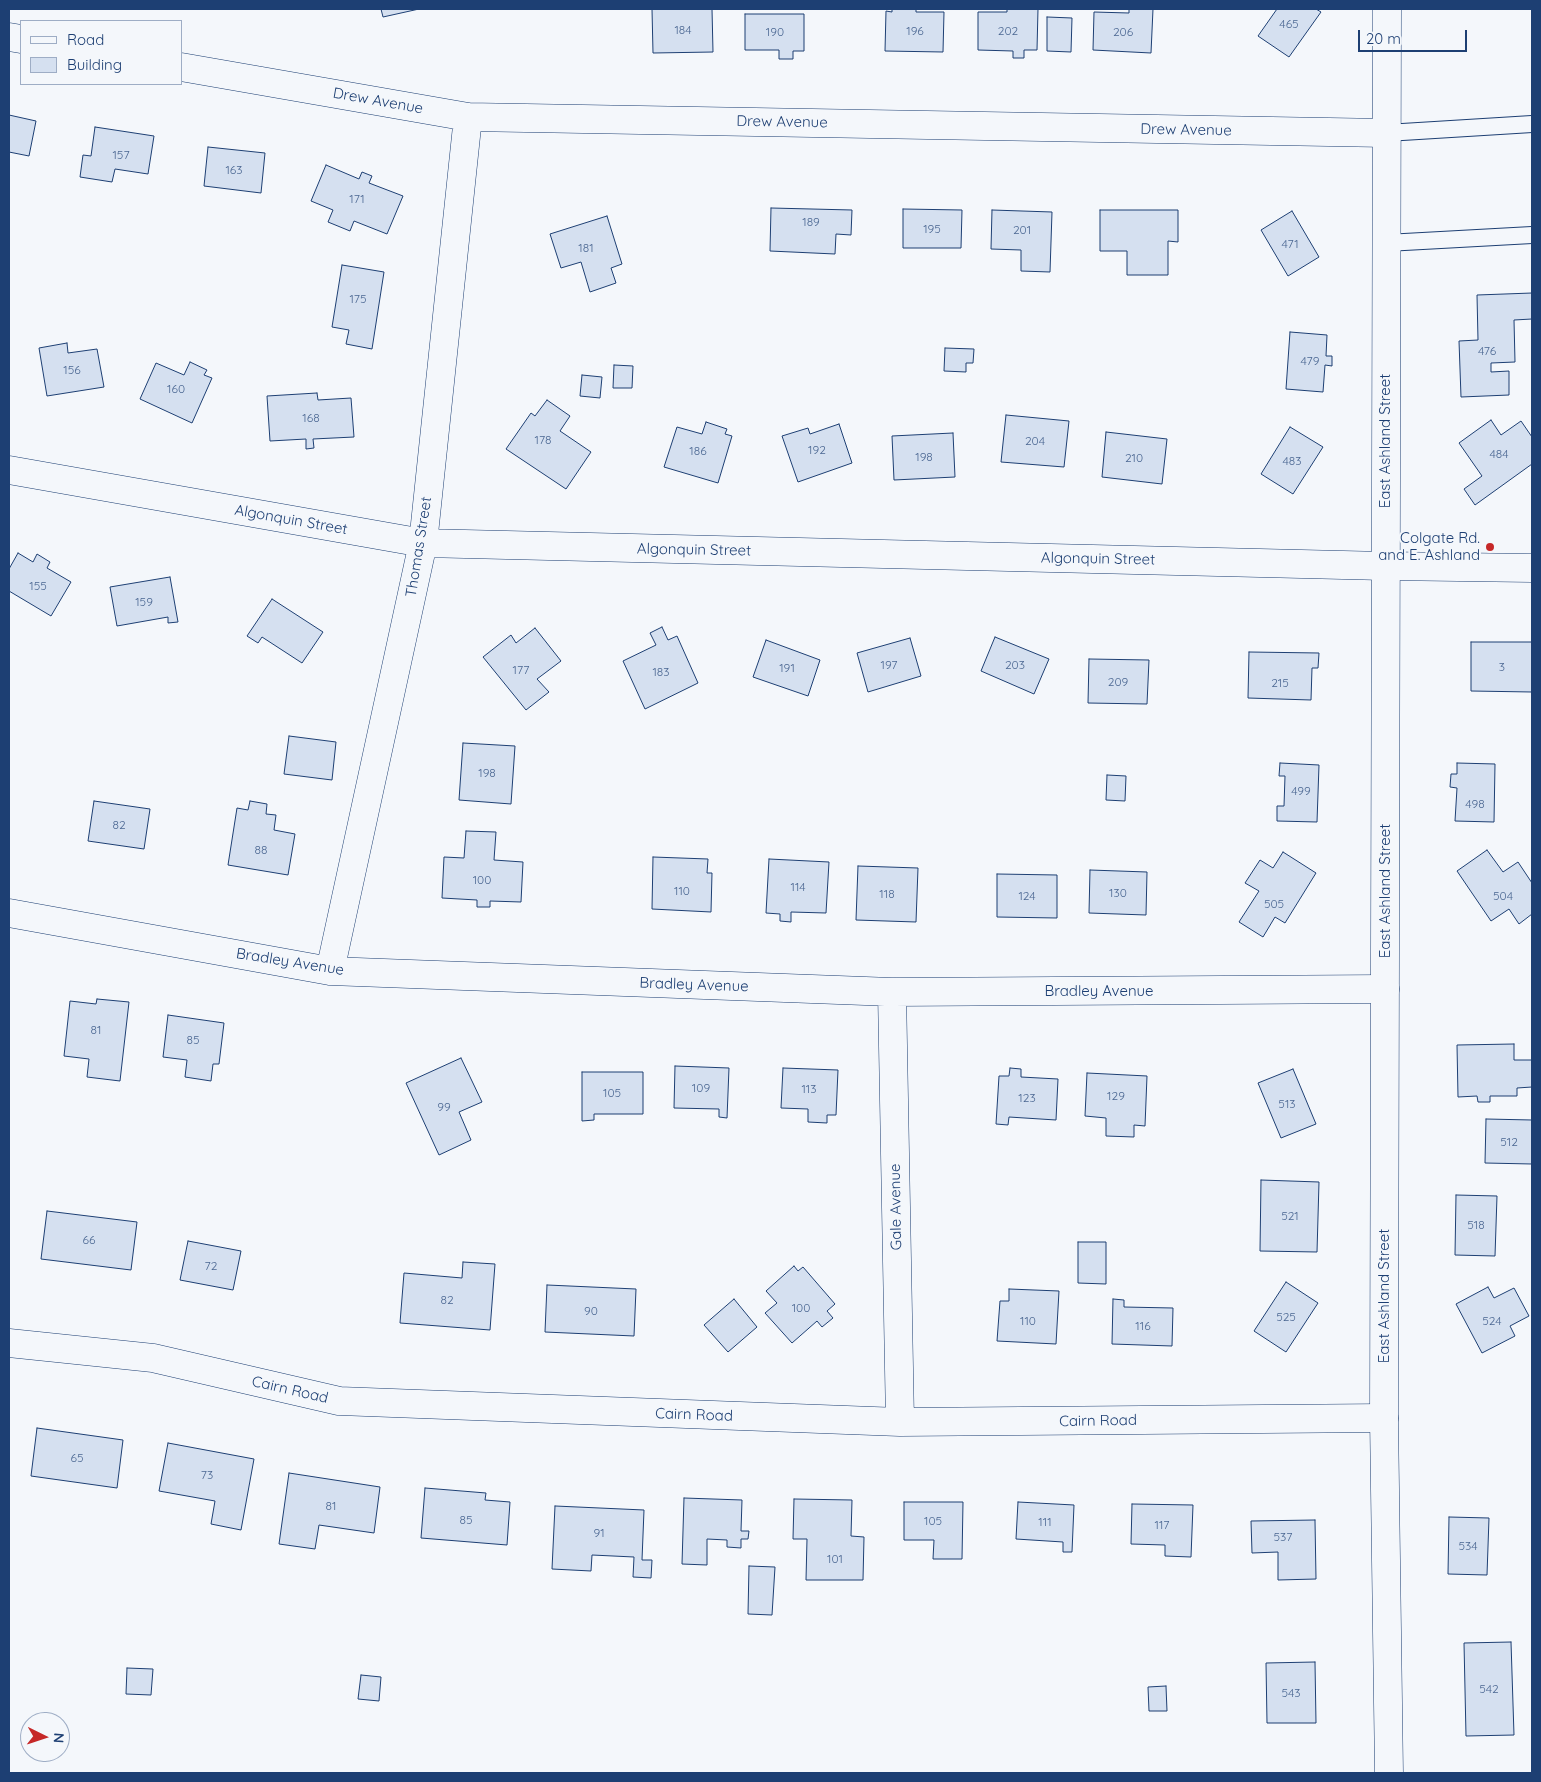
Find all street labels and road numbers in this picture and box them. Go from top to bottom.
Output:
street label: Drew Avenue [331,84,425,118]
street label: Drew Avenue [736,112,828,132]
street label: Drew Avenue [1140,120,1232,140]
street label: East Ashland Street [1376,374,1394,508]
street label: Thomas Street [402,495,436,599]
street label: Algonquin Street [233,501,349,539]
street label: Algonquin Street [637,540,751,560]
street label: Algonquin Street [1041,549,1155,569]
street label: East Ashland Street [1376,824,1394,958]
street label: Bradley Avenue [235,945,345,979]
street label: Bradley Avenue [639,974,749,996]
street label: Bradley Avenue [1044,982,1154,1000]
street label: Gale Avenue [886,1163,906,1251]
street label: East Ashland Street [1375,1229,1393,1363]
street label: Cairn Road [250,1372,330,1408]
street label: Cairn Road [655,1405,733,1425]
street label: Cairn Road [1059,1411,1137,1431]

